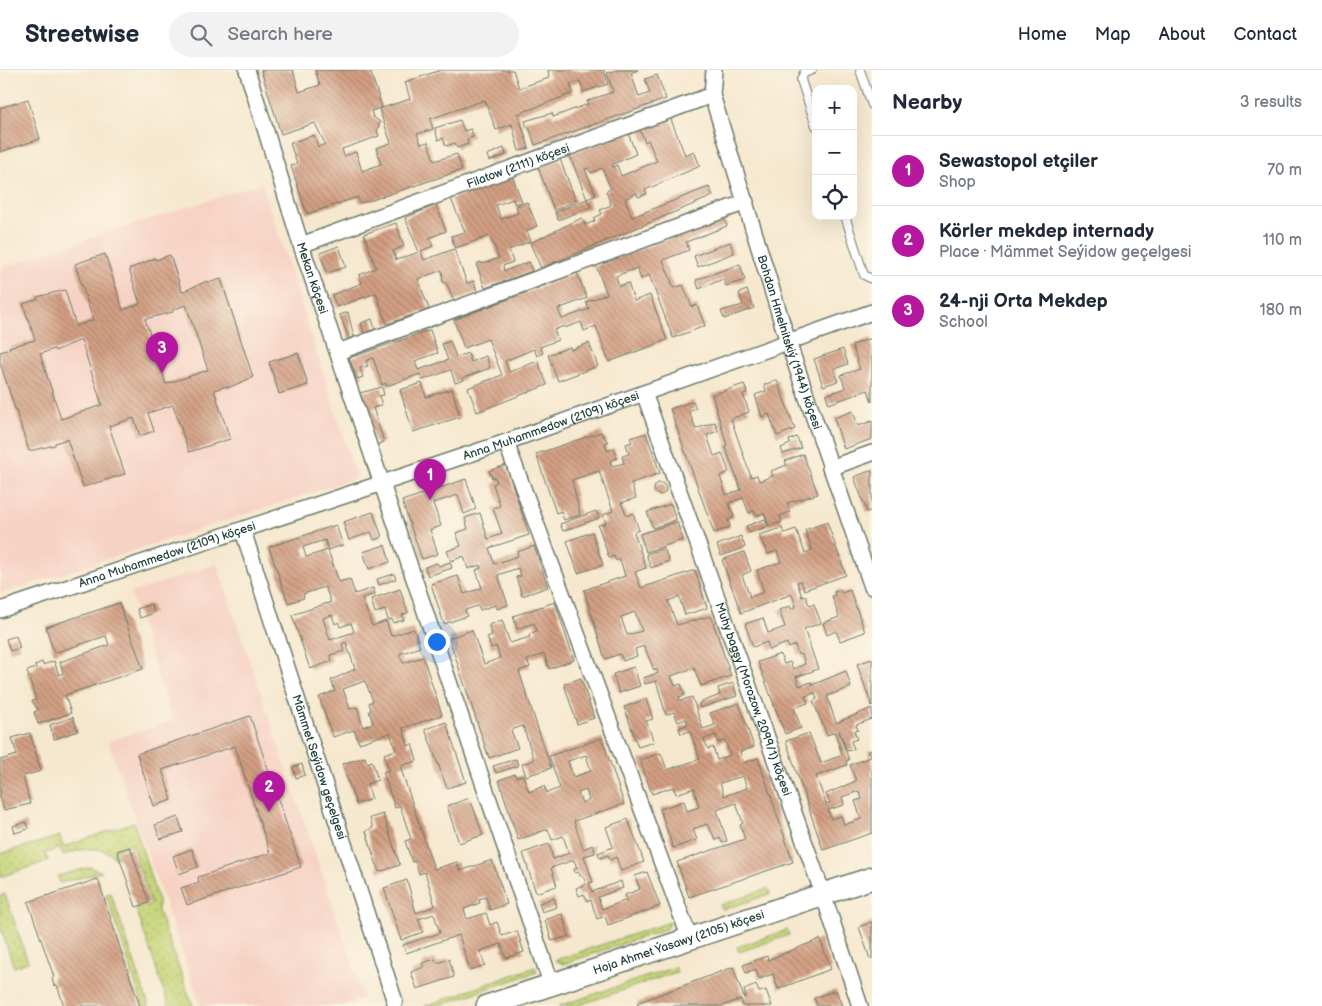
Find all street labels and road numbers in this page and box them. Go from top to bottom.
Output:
street label: Filatow (2111) köçesi [465,140,572,191]
street label: Mekan köçesi [293,240,331,316]
street label: Bohdan Hmelnitskiý (1944) köçesi [754,253,825,432]
street label: Anna Muhammedow (2109) köçesi [461,388,641,463]
street label: Anna Muhammedow (2109) köçesi [77,518,258,591]
street label: Muhy bagşy (Morozow, 2099/1) köçesi [712,600,795,798]
street label: Mämmet Seýidow geçelgesi [289,693,350,842]
street label: Hoja Ahmet Ýasawy (2105) köçesi [591,907,766,978]

